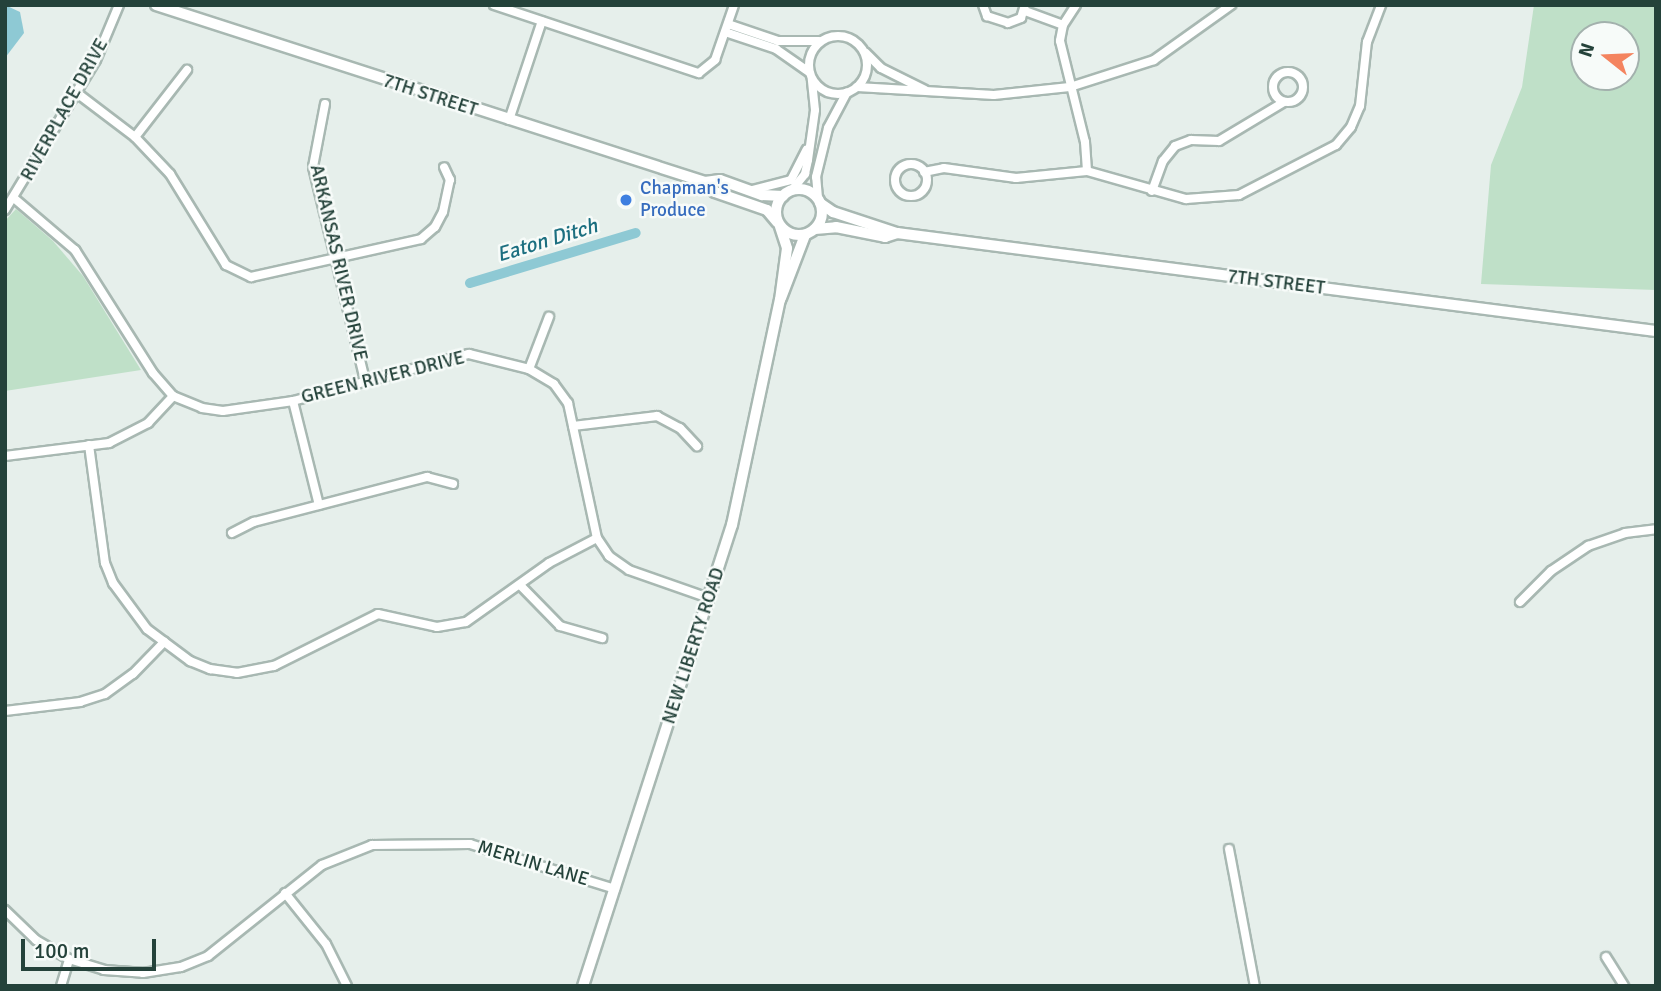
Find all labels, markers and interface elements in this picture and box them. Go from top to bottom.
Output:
north arrow [1570,21,1640,91]
street label: RIVERPLACE DRIVE [16,35,114,185]
text: N [1573,40,1600,60]
street label: 7TH STREET [380,70,480,122]
street label: ARKANSAS RIVER DRIVE [304,163,372,363]
place label: Chapman's Produce [640,178,729,222]
marker: Chapman's Produce [618,192,634,208]
water label: Eaton Ditch [494,213,600,267]
street label: 7TH STREET [1226,266,1326,300]
street label: GREEN RIVER DRIVE [299,347,467,409]
street label: NEW LIBERTY ROAD [658,565,730,727]
street label: MERLIN LANE [475,836,591,892]
scale bar [24,925,159,969]
text: 100 m [34,938,89,964]

